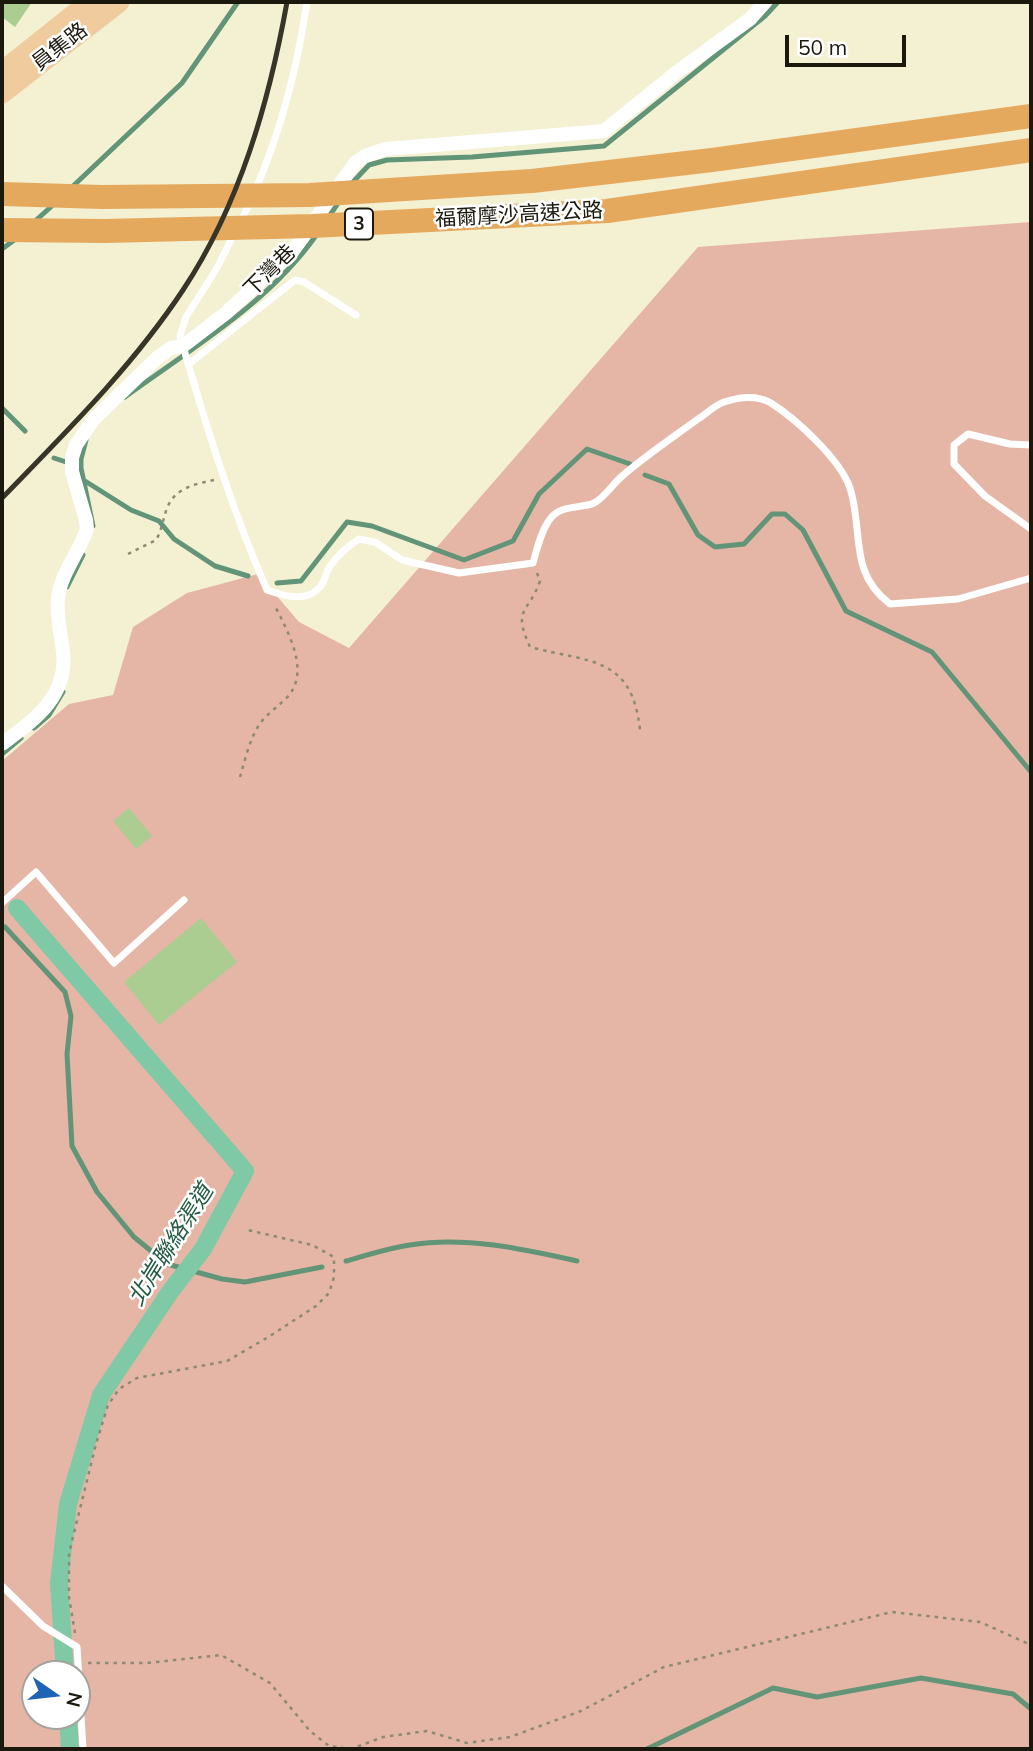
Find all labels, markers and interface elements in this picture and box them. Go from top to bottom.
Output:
street label: 員集路 [27,18,93,76]
scale bar [788,21,909,65]
text: 50 m [798,34,847,60]
street label: 福爾摩沙高速公路 [434,198,604,232]
road number: 3 [345,208,373,240]
street label: 下灣巷 [239,240,301,302]
water label: 北岸聯絡渠道 [123,1179,219,1311]
north arrow [21,1660,91,1730]
text: N [61,1690,88,1709]

